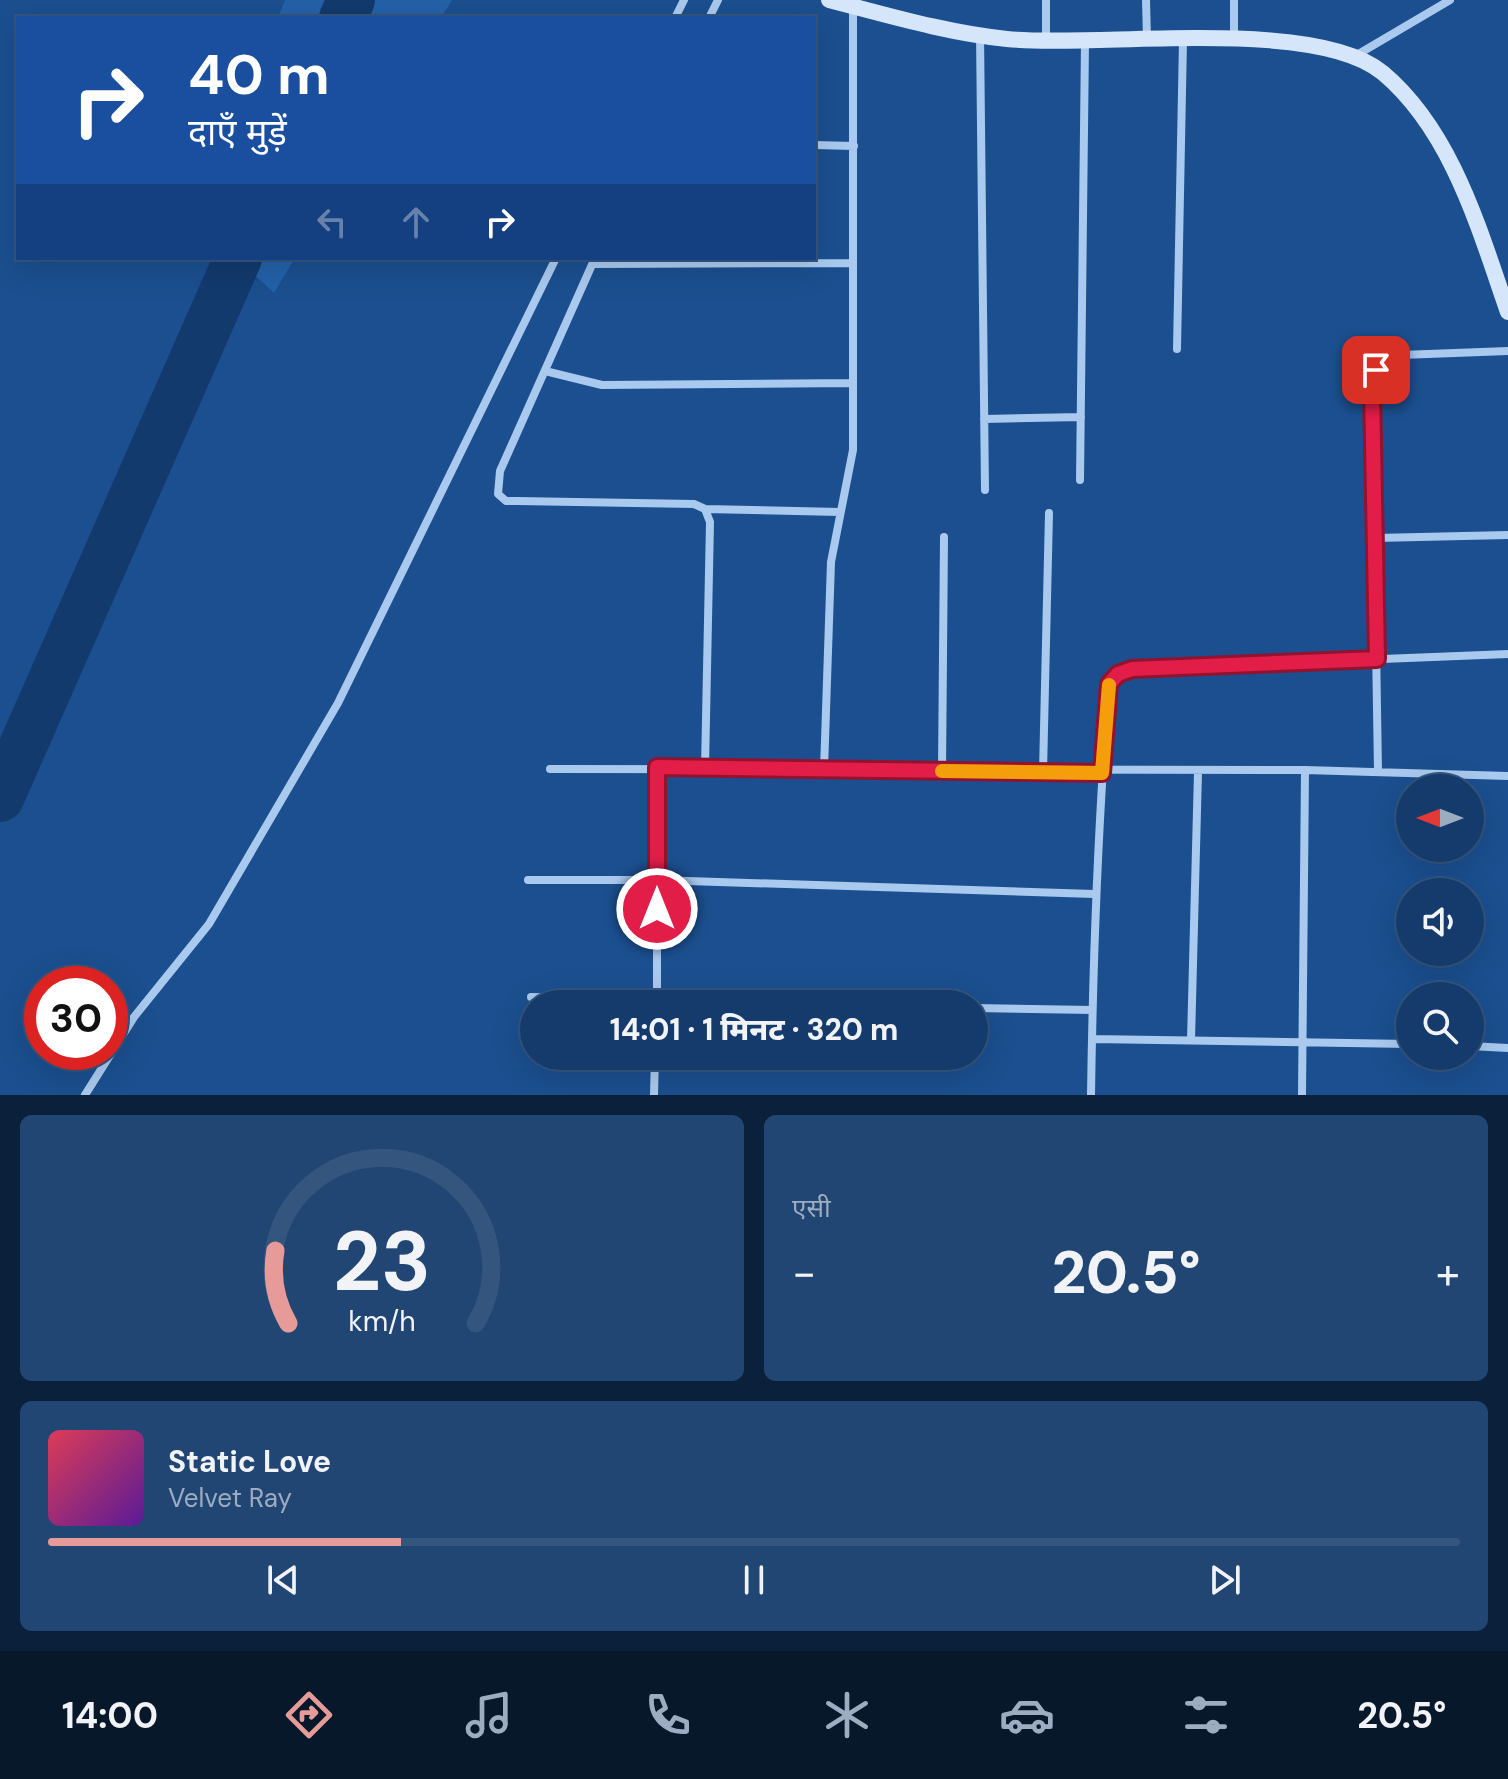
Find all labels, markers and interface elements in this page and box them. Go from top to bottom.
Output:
text: 40 m [188,38,330,111]
icon: right [56,48,160,152]
text: दाएँ मुड़ें [188,109,287,156]
icon: left [310,200,354,244]
icon: ahead [394,200,438,244]
icon: right [478,200,522,244]
pin [1342,336,1410,404]
icon: arrive [1354,348,1398,392]
north arrow [1396,774,1484,862]
map controls [1396,774,1484,1070]
position arrow [615,867,699,951]
button: sound [1396,878,1484,966]
speed limit sign: 30 [24,966,128,1070]
button: search [1396,982,1484,1070]
text: 14:01 · 1 मिनट · 320 m [610,1010,898,1049]
text: एसी [792,1191,831,1225]
text: 23 [333,1207,431,1316]
text: 20.5° [1051,1233,1201,1312]
text: − [792,1244,816,1302]
text: + [1436,1244,1460,1302]
text: km/h [348,1303,416,1340]
text: Static Love [168,1442,331,1481]
text: Velvet Ray [168,1481,292,1515]
icon: previous [261,1558,305,1602]
icon: pause [732,1558,776,1602]
icon: next [1203,1558,1247,1602]
icon: directions [281,1687,337,1743]
icon: music [461,1687,517,1743]
icon: phone [640,1687,696,1743]
icon: climate [819,1687,875,1743]
icon: car [999,1687,1055,1743]
icon: filters [1178,1687,1234,1743]
text: 14:00 [62,1692,158,1739]
text: 20.5° [1357,1692,1446,1739]

